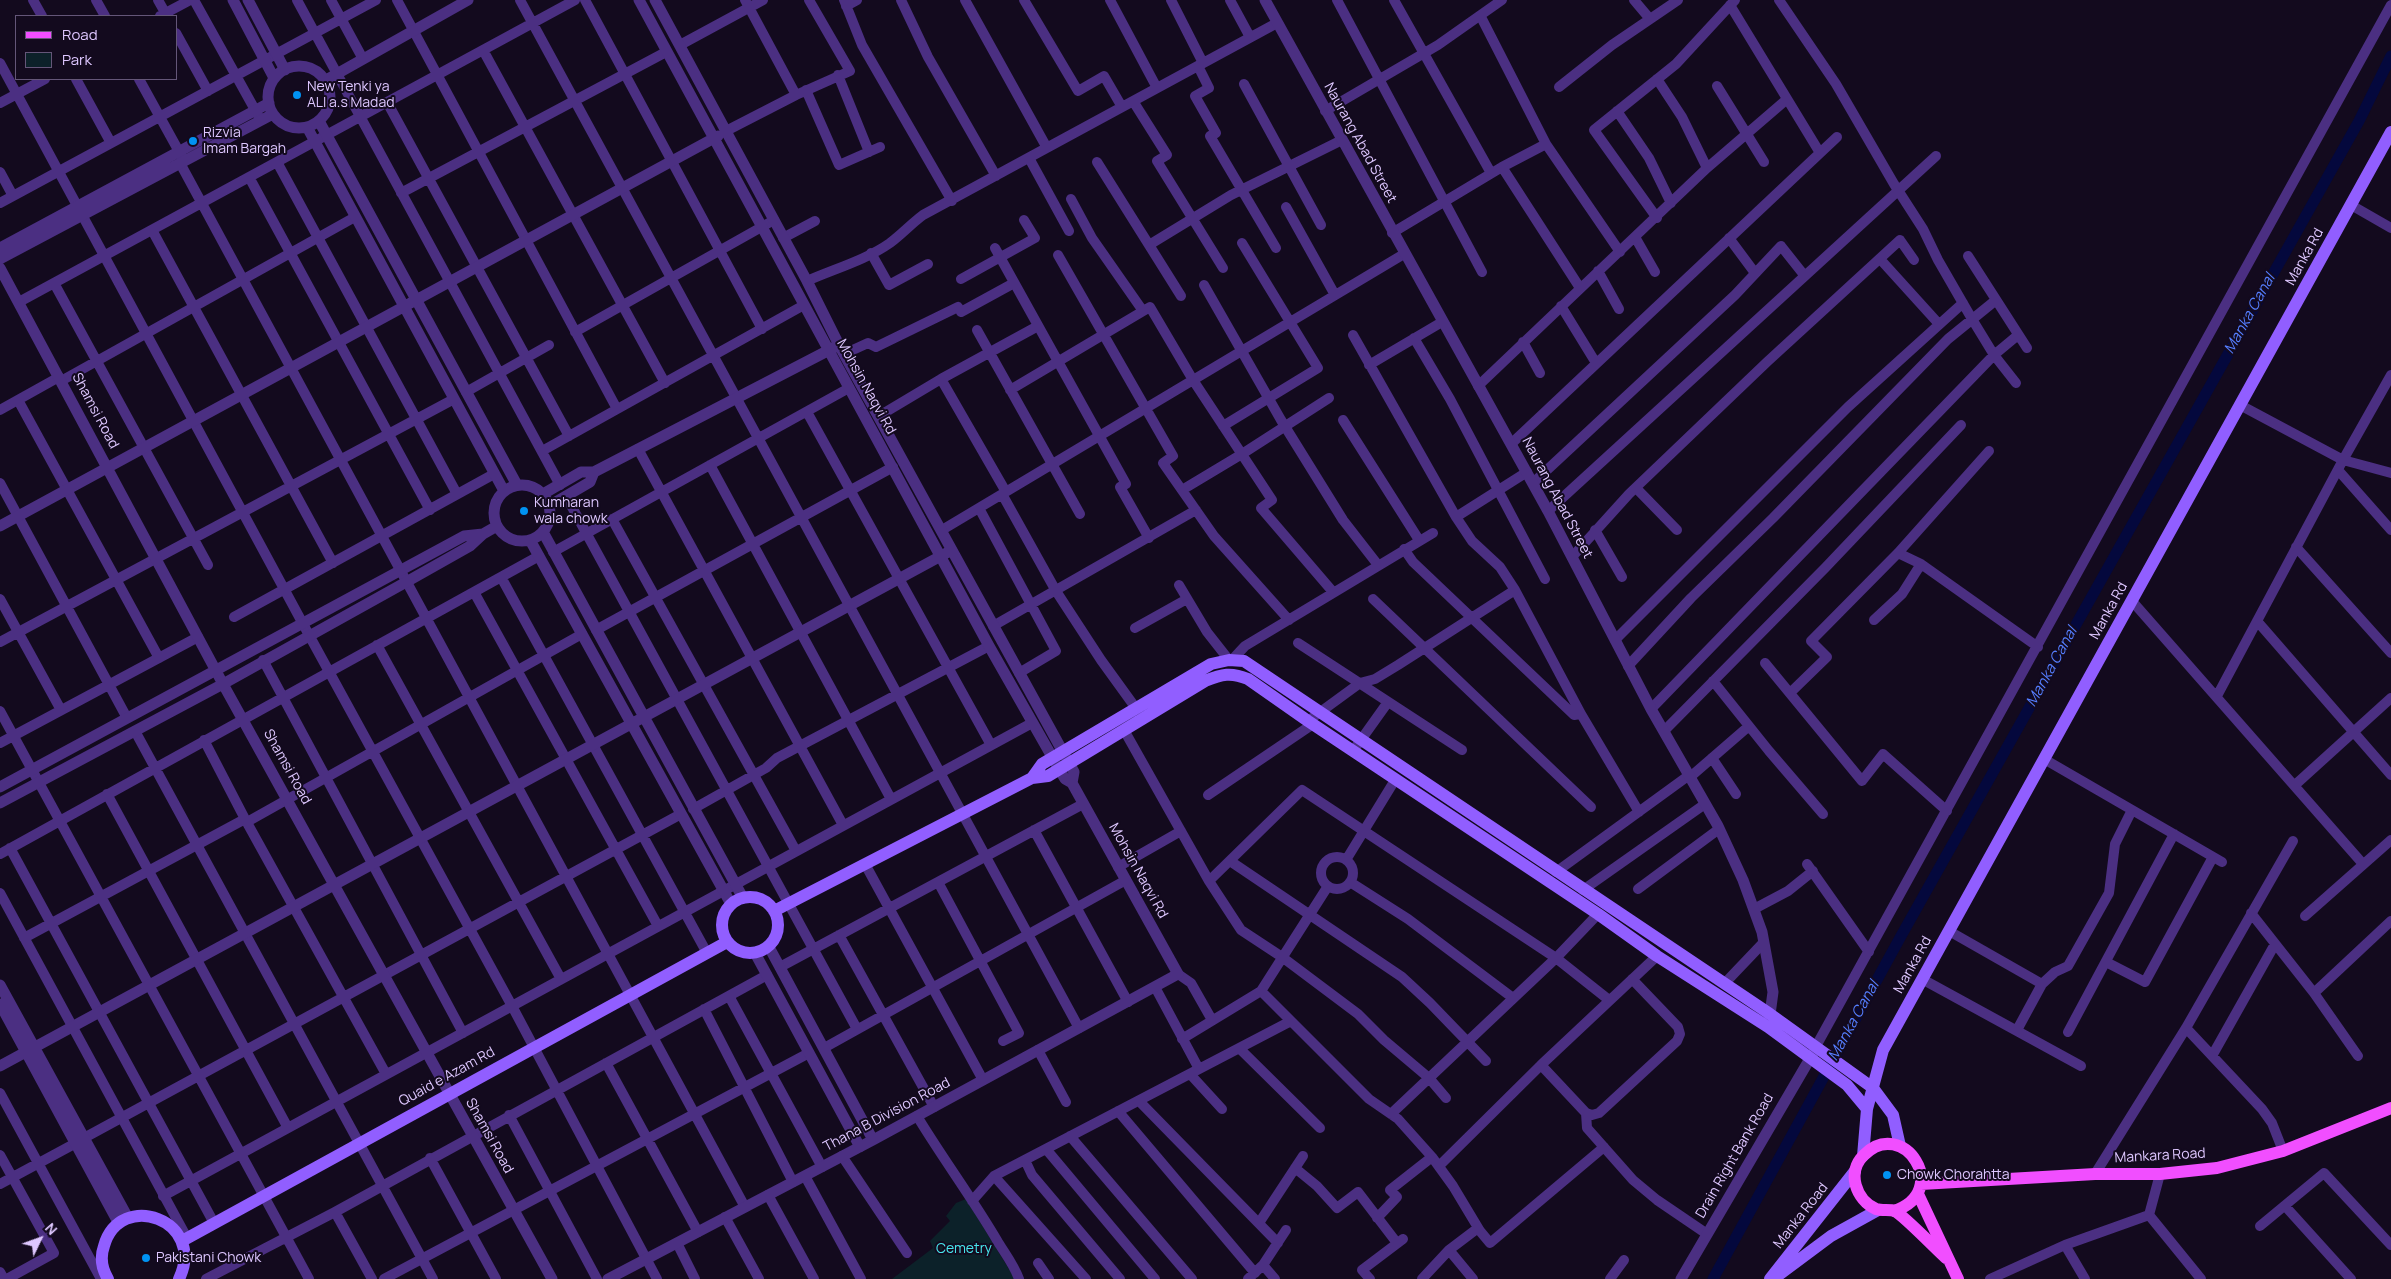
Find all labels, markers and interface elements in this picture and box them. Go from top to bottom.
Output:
legend [15,15,178,80]
text: Road [62,24,98,45]
text: Park [62,49,92,70]
place label: New Tenki ya ALI a.s Madad [307,79,394,111]
street label: Naurang Abad Street [1320,80,1400,206]
marker: New Tenki ya ALI a.s Madad [291,89,303,101]
place label: Rizvia Imam Bargah [203,125,286,158]
marker: Rizvia Imam Bargah [187,135,199,147]
street label: Manka Rd [2283,226,2327,288]
water label: Manka Canal [2221,271,2279,357]
street label: Mohsin Naqvi Rd [833,337,899,437]
street label: Shamsi Road [68,370,122,452]
street label: Naurang Abad Street [1518,435,1596,561]
place label: Kumharan wala chowk [534,495,608,528]
marker: Kumharan wala chowk [518,505,530,517]
street label: Manka Rd [2087,580,2131,642]
water label: Manka Canal [2023,624,2081,710]
street label: Shamsi Road [259,727,315,807]
street label: Mohsin Naqvi Rd [1105,821,1171,921]
street label: Manka Rd [1891,934,1935,996]
water label: Manka Canal [1825,978,1883,1064]
street label: Quaid e Azam Rd [396,1044,498,1110]
street label: Thana B Division Road [821,1074,953,1156]
street label: Drain Right Bank Road [1692,1091,1778,1221]
street label: Shamsi Road [461,1096,517,1176]
street label: Mankara Road [2114,1145,2206,1167]
place label: Chowk Chorahtta [1897,1167,2009,1183]
marker: Chowk Chorahtta [1881,1169,1893,1181]
street label: Manka Road [1770,1180,1832,1252]
north arrow [15,1214,65,1264]
text: N [41,1219,62,1239]
park label: Cemetry [936,1241,992,1257]
place label: Pakistani Chowk [156,1250,261,1266]
marker: Pakistani Chowk [140,1252,152,1264]

